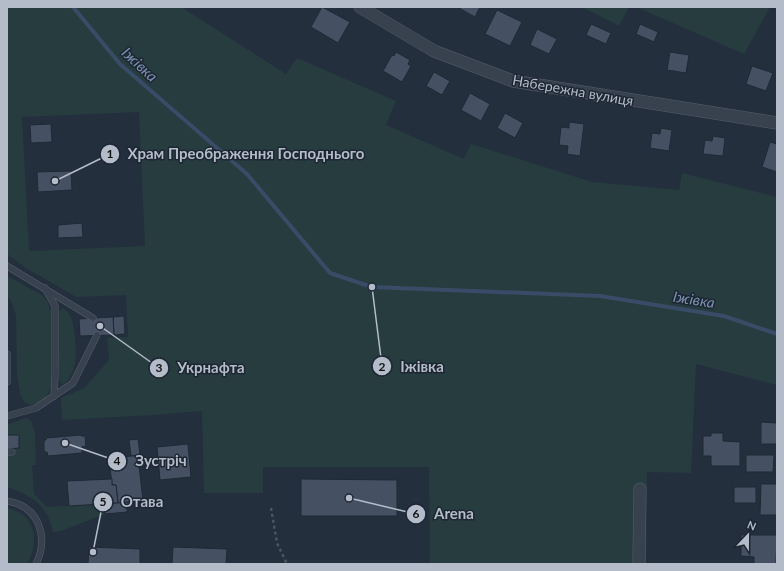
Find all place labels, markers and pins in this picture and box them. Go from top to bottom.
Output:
callout: Храм Преображення Господнього [100,141,373,168]
callout: Іжівка [372,353,452,380]
callout: Укрнафта [149,354,253,381]
callout: Зустріч [107,447,195,474]
callout: Отава [93,488,172,515]
callout: Arena [406,500,482,527]

